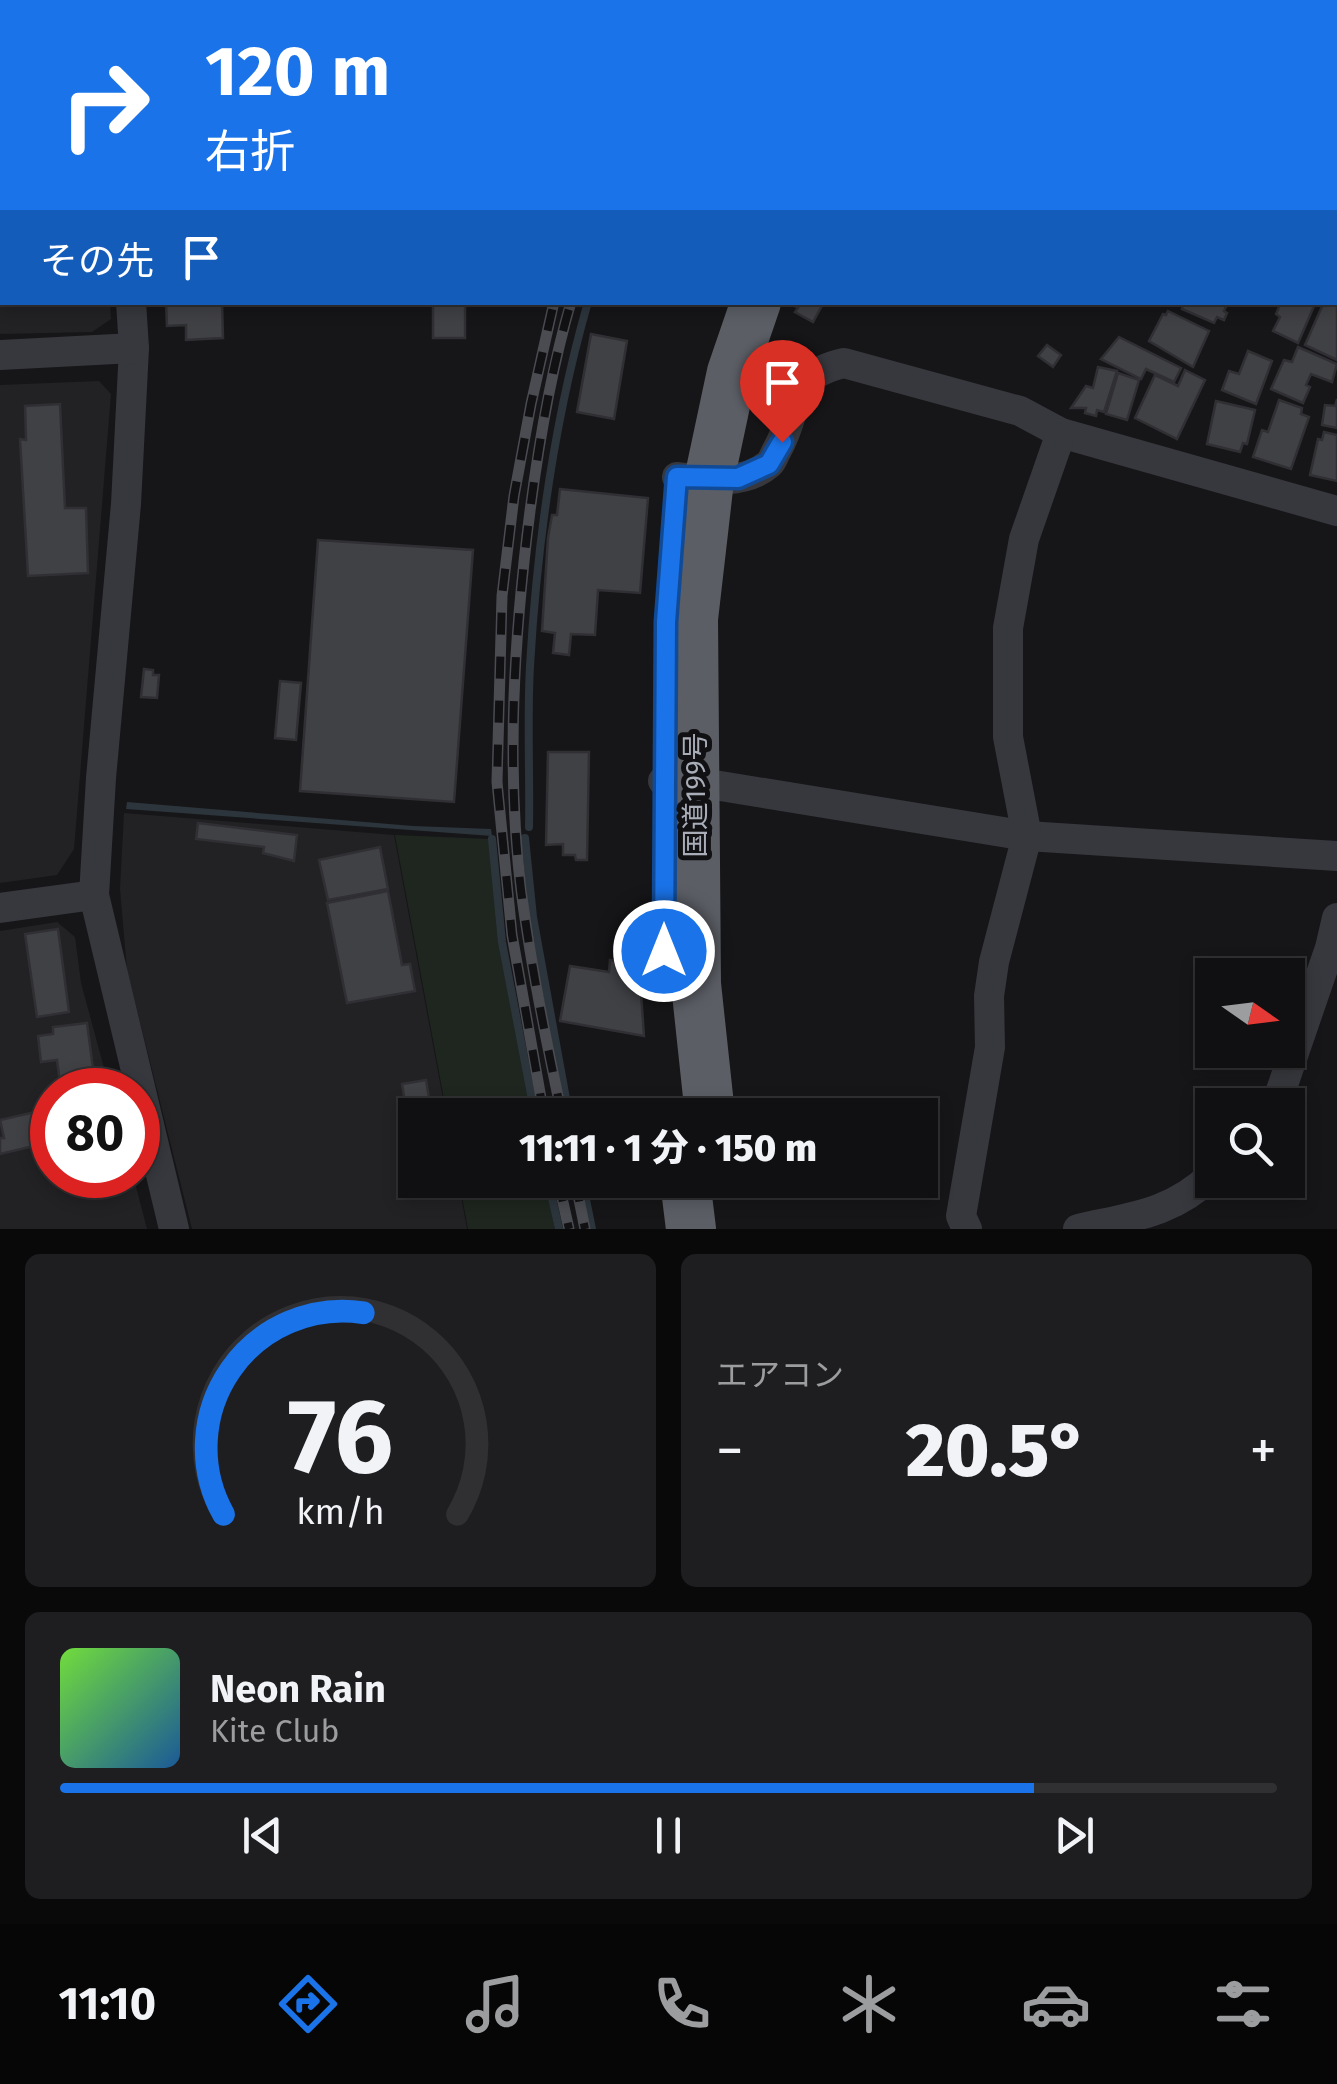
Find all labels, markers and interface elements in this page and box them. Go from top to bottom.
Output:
text: 120 m [205,30,390,114]
icon: right [40,40,170,170]
text: 右折 [205,125,295,179]
icon: arrive [174,230,229,285]
text: その先 [40,238,154,284]
pin [740,340,825,443]
icon: arrive [755,355,810,410]
street label: 国道199号 [679,732,712,858]
position arrow [612,899,716,1003]
north arrow [1195,958,1305,1068]
map controls [1195,958,1305,1198]
speed limit sign: 80 [30,1068,160,1198]
button: search [1195,1088,1305,1198]
text: 11:11 · 1 分 · 150 m [519,1125,817,1171]
text: エアコン [716,1356,844,1394]
text: 76 [288,1375,393,1500]
text: 20.5° [906,1406,1087,1496]
text: − [716,1418,744,1484]
text: + [1250,1418,1277,1484]
text: km/h [296,1491,385,1533]
text: Neon Rain [210,1666,386,1712]
text: Kite Club [210,1712,339,1750]
icon: previous [235,1808,290,1863]
icon: pause [641,1808,696,1863]
icon: next [1047,1808,1102,1863]
icon: directions [273,1969,343,2039]
icon: music [460,1969,530,2039]
icon: phone [647,1969,717,2039]
icon: climate [834,1969,904,2039]
icon: car [1021,1969,1091,2039]
icon: filters [1208,1969,1278,2039]
text: 11:10 [59,1977,156,2031]

